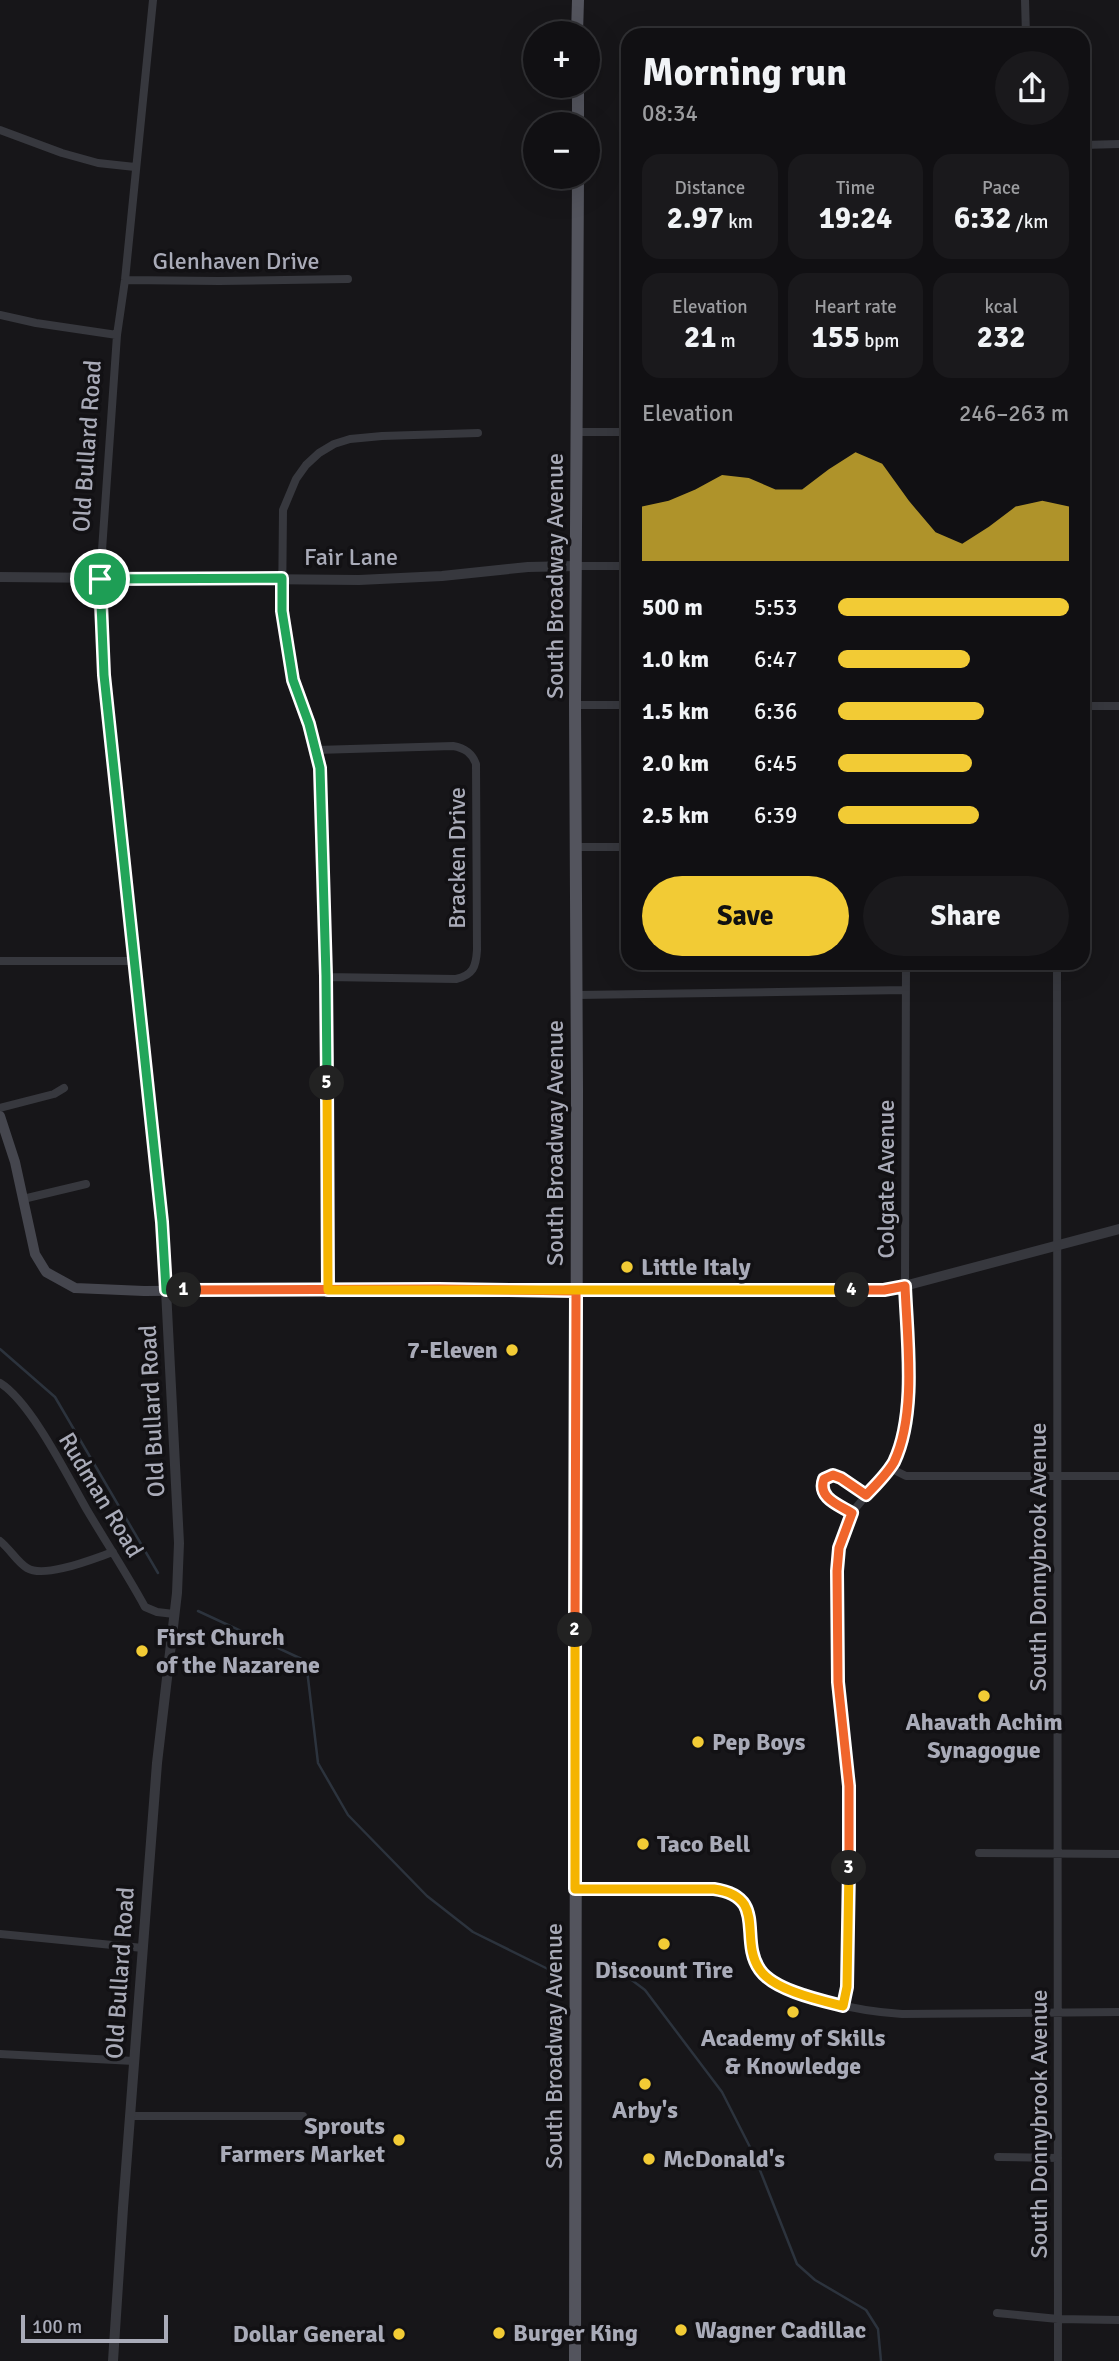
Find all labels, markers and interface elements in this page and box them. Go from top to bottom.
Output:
map controls [523,21,600,189]
button: + [523,21,600,98]
text: Morning run [642,49,847,96]
button: share [995,51,1069,125]
text: 08:34 [642,99,698,128]
button: − [523,112,600,189]
text: Distance [674,176,745,200]
text: Time [836,176,875,200]
text: Pace [982,176,1020,200]
text: 2.97 [667,200,724,237]
text: 19:24 [819,200,892,237]
text: 6:32 [954,200,1011,237]
text: km [724,210,753,234]
text: /km [1011,210,1048,234]
street label: Glenhaven Drive [153,246,319,276]
text: Elevation [672,295,748,319]
text: Heart rate [814,295,897,319]
text: kcal [985,295,1018,319]
text: 21 [684,319,716,356]
text: 155 [811,319,860,356]
text: 232 [977,319,1025,356]
text: m [716,329,736,353]
text: bpm [860,329,900,353]
street label: Old Bullard Road [66,359,108,533]
text: Elevation [642,399,734,428]
text: 246–263 m [959,399,1069,428]
street label: South Broadway Avenue [540,453,570,699]
street label: Fair Lane [304,542,398,572]
pin [70,549,130,609]
icon: arrive [81,560,119,598]
text: 500 m [642,593,703,622]
text: 5:53 [754,593,797,622]
text: 1.0 km [642,645,709,674]
text: 6:47 [754,645,797,674]
text: 1.5 km [642,697,709,726]
text: 6:36 [754,697,797,726]
text: 2.0 km [642,749,709,778]
text: 6:45 [754,749,797,778]
street label: Bracken Drive [442,787,472,929]
text: 2.5 km [642,801,709,830]
text: 6:39 [754,801,797,830]
button: Save [642,876,849,956]
button: Share [863,876,1069,956]
street label: South Broadway Avenue [540,1020,570,1266]
pin: 5 [310,1066,344,1100]
text: 5 [321,1070,332,1094]
street label: Colgate Avenue [871,1100,901,1258]
place label: Little Italy [641,1252,751,1282]
marker: Little Italy [619,1259,635,1275]
pin: 1 [166,1272,202,1308]
pin: 4 [834,1272,870,1308]
text: 1 [178,1277,189,1301]
text: 4 [846,1277,857,1301]
street label: Old Bullard Road [133,1324,171,1498]
place label: 7-Eleven [407,1335,498,1365]
marker: 7-Eleven [504,1342,520,1358]
street label: South Donnybrook Avenue [1023,1422,1053,1692]
street label: Rudman Road [52,1427,150,1563]
pin: 2 [558,1612,592,1648]
text: 2 [569,1617,580,1641]
place label: First Church of the Nazarene [156,1622,320,1680]
marker: First Church of the Nazarene [134,1643,150,1659]
marker: Ahavath Achim Synagogue [976,1688,992,1704]
place label: Ahavath Achim Synagogue [905,1707,1063,1765]
place label: Pep Boys [712,1727,806,1757]
marker: Pep Boys [690,1734,706,1750]
place label: Taco Bell [657,1829,751,1859]
marker: Taco Bell [635,1836,651,1852]
pin: 3 [832,1850,866,1885]
text: 3 [843,1855,854,1879]
street label: Old Bullard Road [99,1886,141,2060]
street label: South Broadway Avenue [539,1923,569,2169]
marker: Discount Tire [656,1936,672,1952]
place label: Discount Tire [595,1955,733,1985]
street label: South Donnybrook Avenue [1024,1989,1054,2259]
marker: Academy of Skills & Knowledge [785,2004,801,2020]
place label: Academy of Skills & Knowledge [701,2023,886,2081]
marker: Arby's [637,2076,653,2092]
place label: Arby's [612,2095,678,2125]
place label: Sprouts Farmers Market [220,2111,385,2169]
marker: Sprouts Farmers Market [391,2132,407,2148]
place label: McDonald's [663,2144,785,2174]
marker: McDonald's [641,2151,657,2167]
scale bar [21,2312,168,2344]
text: 100 m [32,2315,82,2339]
place label: Wagner Cadillac [695,2315,866,2345]
place label: Burger King [513,2318,638,2348]
place label: Dollar General [233,2319,385,2349]
marker: Wagner Cadillac [673,2322,689,2338]
marker: Burger King [491,2325,507,2341]
marker: Dollar General [391,2326,407,2342]

